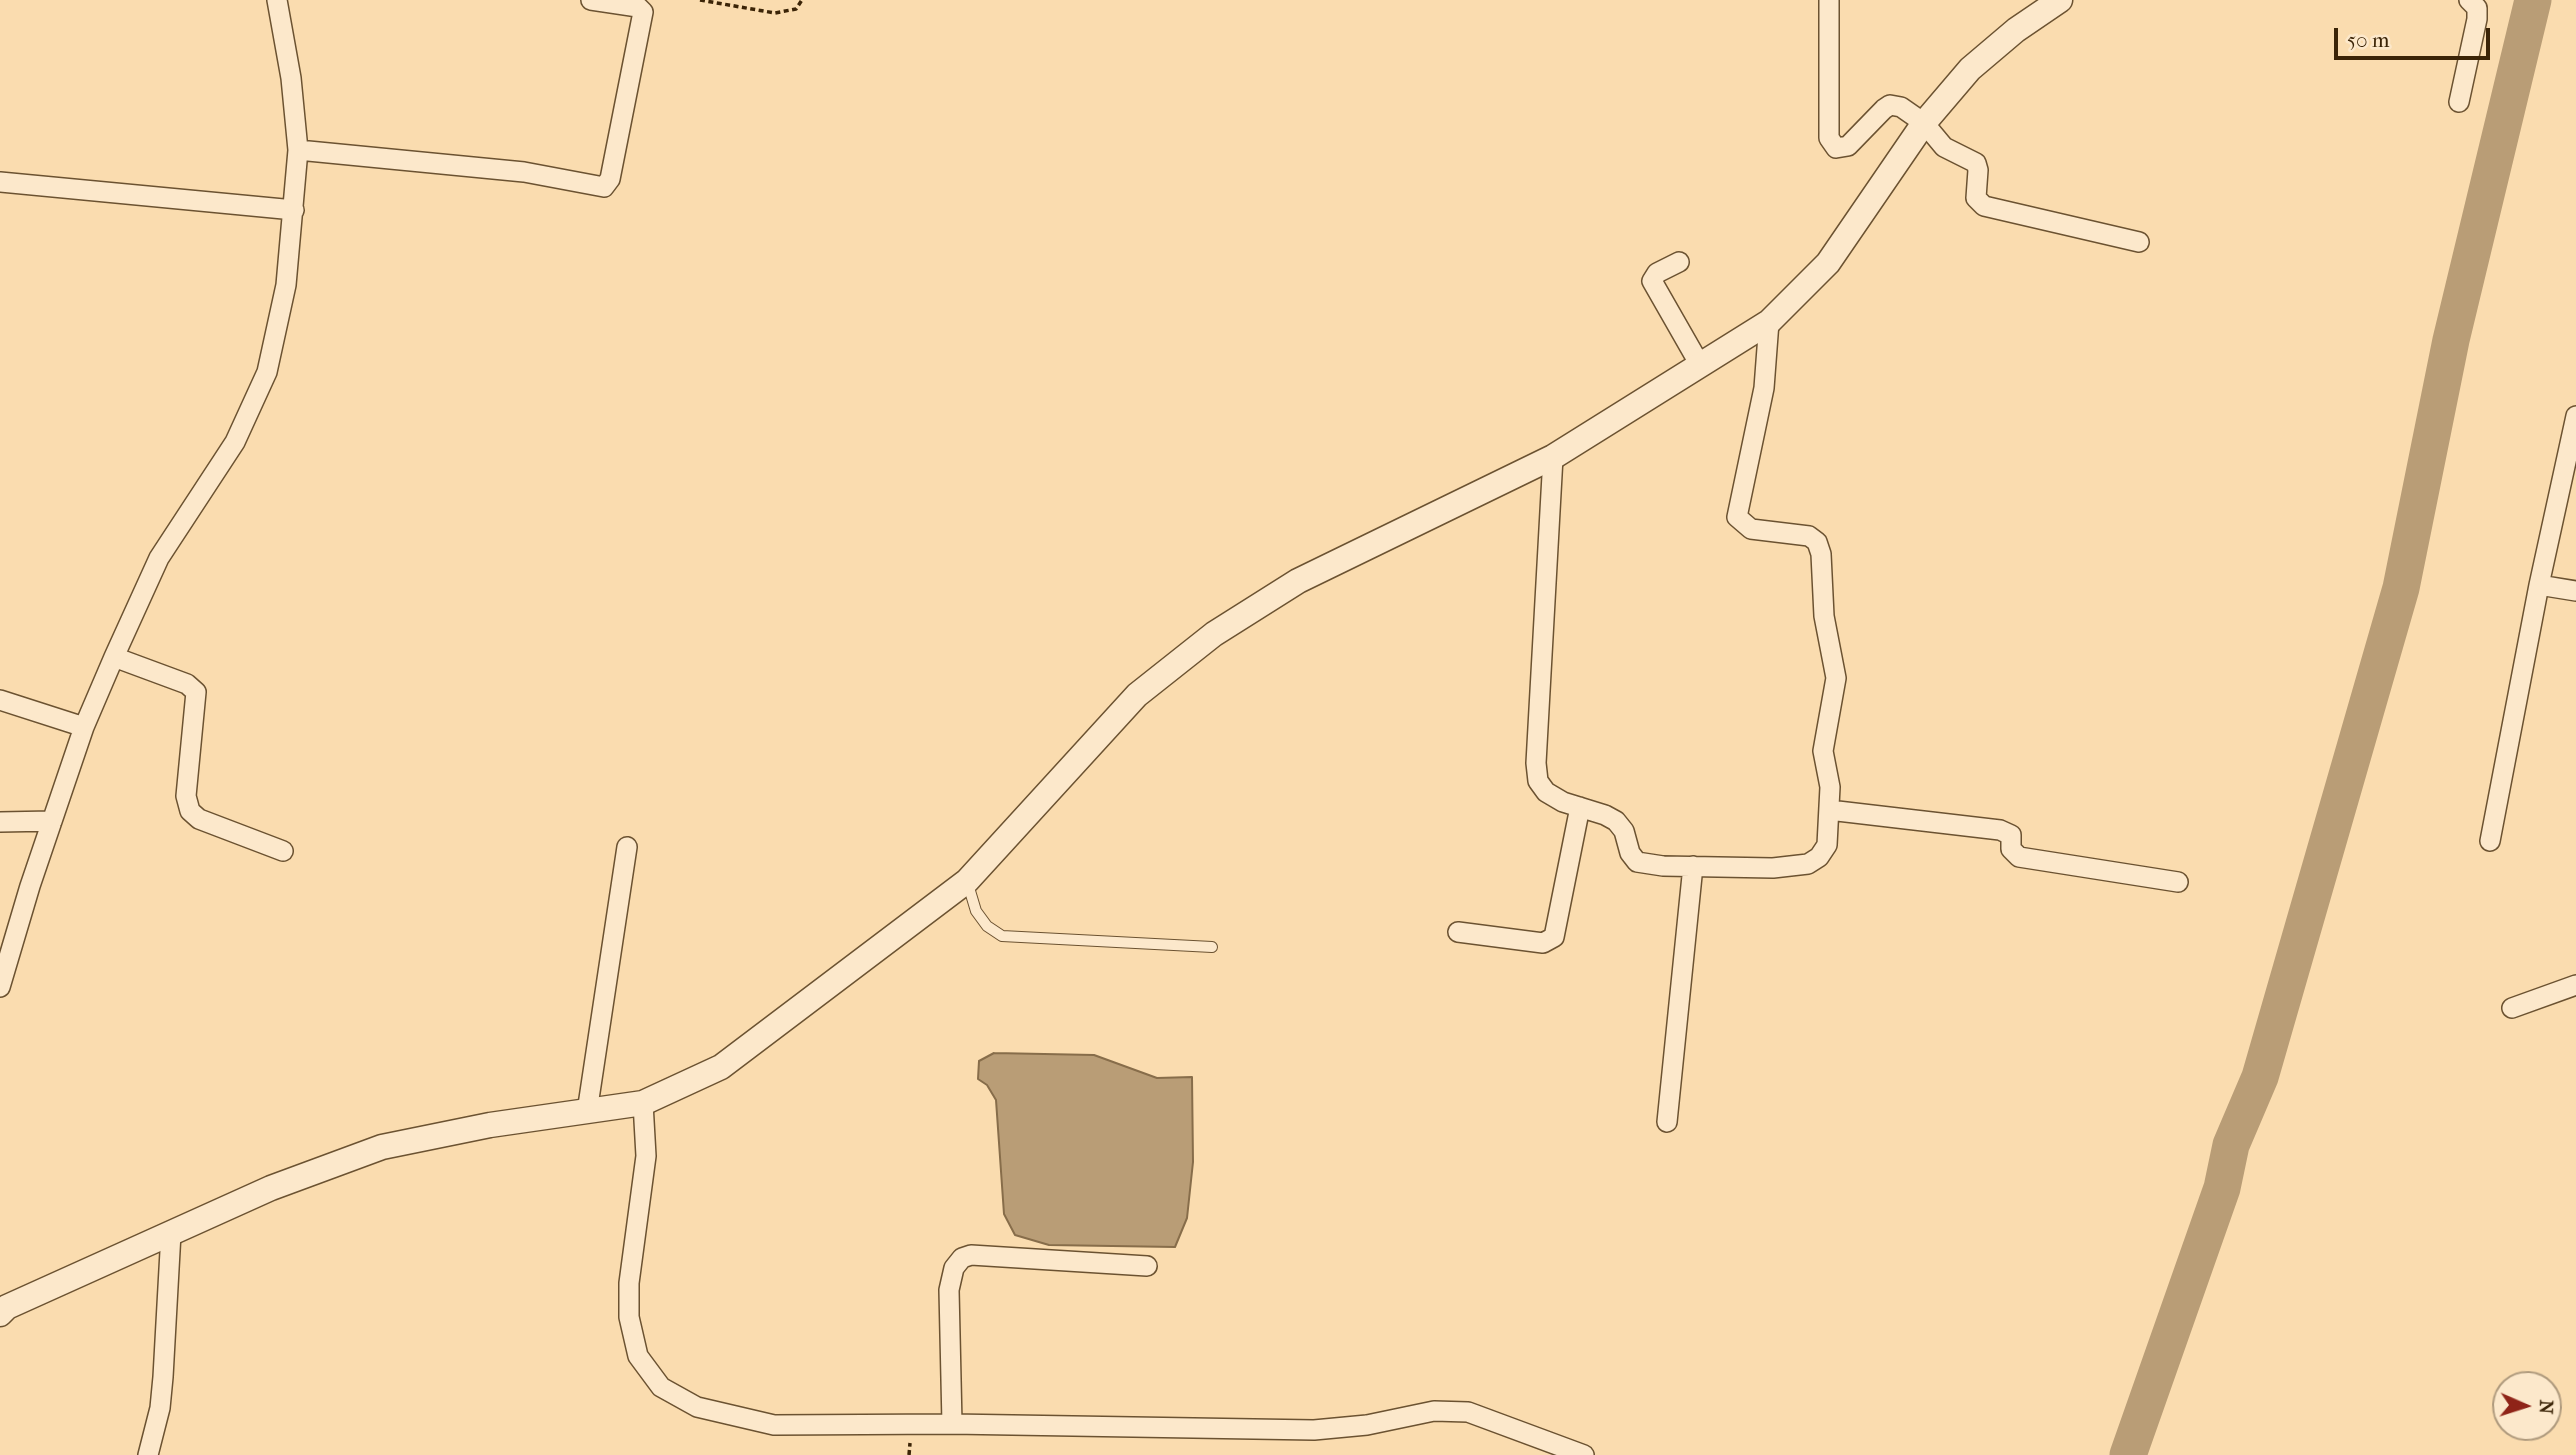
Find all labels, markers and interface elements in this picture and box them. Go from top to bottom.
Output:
scale bar [2338,14,2494,58]
text: 50 m [2347,28,2390,52]
north arrow [2492,1371,2562,1441]
text: N [2535,1399,2557,1415]

